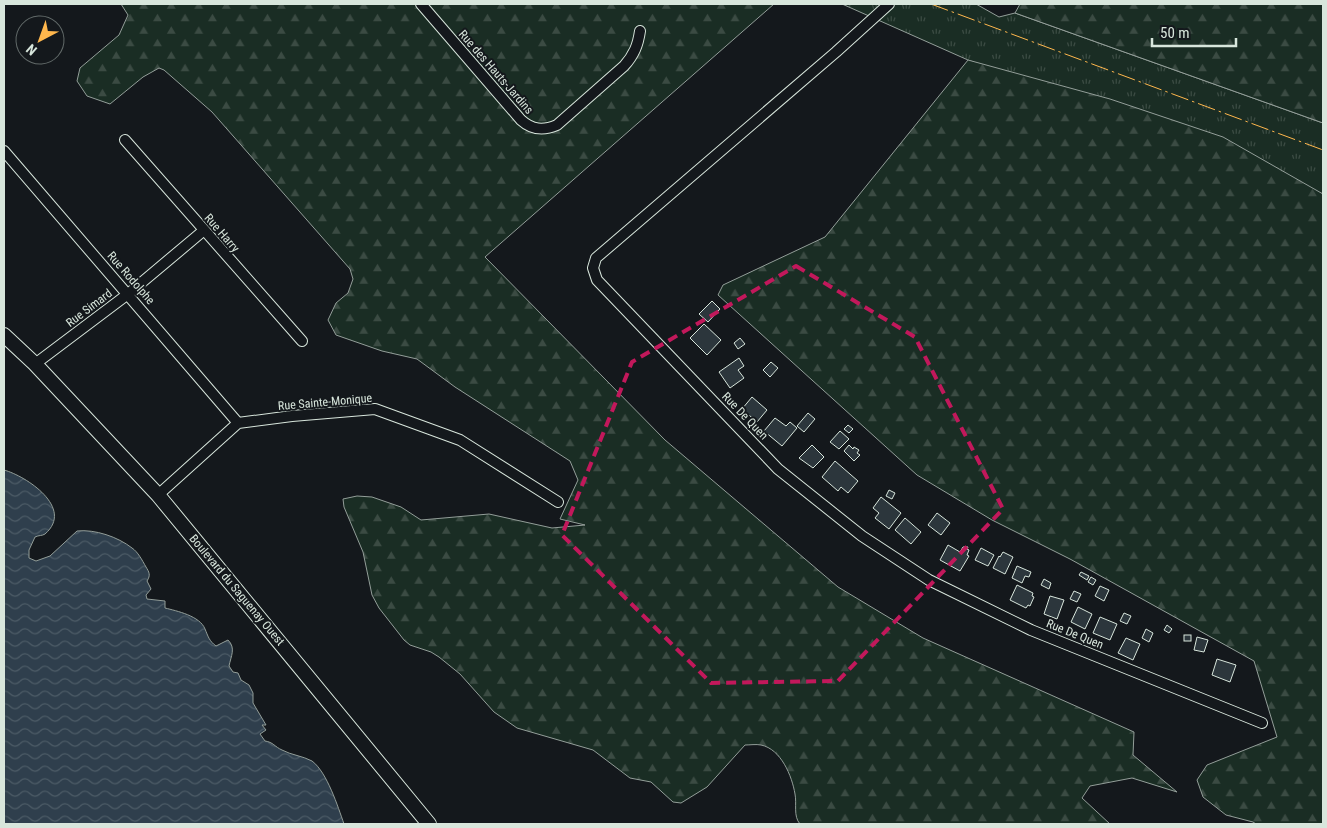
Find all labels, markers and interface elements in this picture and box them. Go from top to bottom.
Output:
north arrow [15,15,65,65]
scale bar [1152,15,1236,47]
text: 50 m [1160,24,1190,42]
street label: Rue des Hauts-Jardins [456,27,536,117]
text: N [23,41,40,59]
street label: Rue Harry [202,211,242,255]
street label: Rue Rodolphe [104,249,158,307]
street label: Rue Simard [63,286,115,330]
street label: Rue De Quen [719,389,771,443]
street label: Rue Sainte-Monique [277,391,373,413]
street label: Boulevard du Saguenay Ouest [187,532,288,649]
street label: Rue De Quen [1044,616,1106,652]

